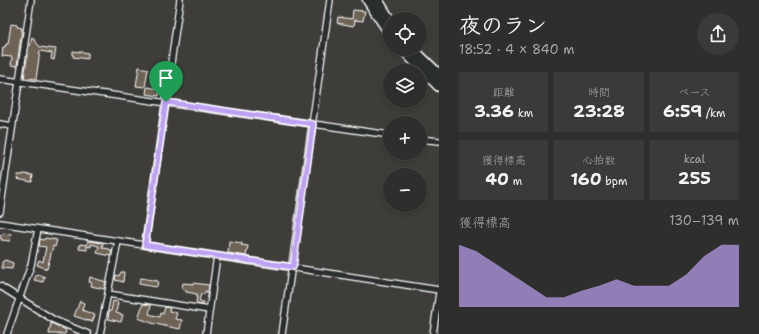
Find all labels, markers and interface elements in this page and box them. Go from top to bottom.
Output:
text: 夜のラン [459,11,547,40]
map controls [383,12,427,212]
button: locate [383,12,427,56]
button: share [697,13,739,55]
text: 18:52 · 4 × 840 m [459,41,574,58]
pin [149,61,183,102]
button: layers [383,64,427,108]
icon: arrive [155,67,177,89]
text: 距離 [493,85,515,100]
text: 時間 [588,85,610,100]
text: ペース [678,85,711,100]
text: 3.36 [474,100,514,122]
text: 23:28 [573,100,625,122]
text: 6:59 [663,100,702,122]
text: km [514,106,533,121]
text: /km [702,106,726,121]
button: + [383,116,427,160]
text: kcal [684,152,705,167]
text: 獲得標高 [482,153,526,168]
text: 心拍数 [582,153,615,168]
text: 255 [678,167,711,189]
button: − [383,168,427,212]
text: 40 [485,168,509,190]
text: 160 [571,168,602,190]
text: m [509,174,522,189]
text: bpm [602,174,627,189]
text: 130–139 m [669,212,739,229]
text: 獲得標高 [459,214,511,231]

